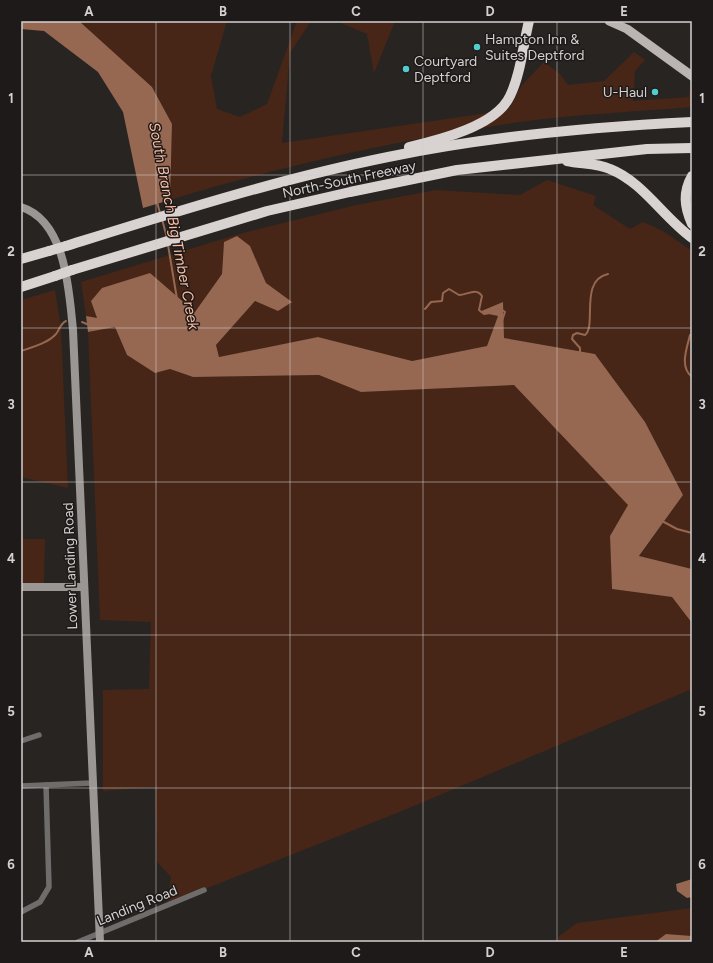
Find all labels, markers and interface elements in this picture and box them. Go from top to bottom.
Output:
text: A [84,4,94,19]
text: B [219,4,227,19]
text: C [351,4,361,19]
text: D [485,4,495,19]
text: E [620,4,628,19]
place label: Hampton Inn & Suites Deptford [485,31,585,64]
marker: Hampton Inn & Suites Deptford [472,42,482,52]
place label: Courtyard Deptford [414,53,477,86]
marker: Courtyard Deptford [401,64,411,74]
place label: U-Haul [603,84,647,101]
marker: U-Haul [650,87,660,97]
text: 1 [8,91,14,106]
text: 1 [699,91,705,106]
water label: South Branch Big Timber Creek [145,121,203,332]
street label: North-South Freeway [281,157,418,202]
text: 2 [7,244,15,259]
text: 2 [698,244,706,259]
text: 3 [7,397,15,412]
text: 3 [698,397,706,412]
street label: Lower Landing Road [60,502,81,630]
text: 4 [7,551,15,566]
text: 4 [698,551,706,566]
text: 5 [7,704,15,719]
text: 5 [698,704,706,719]
text: 6 [7,857,15,872]
text: 6 [698,857,706,872]
street label: Landing Road [94,882,180,929]
text: A [84,945,94,960]
text: B [219,945,227,960]
text: C [351,945,361,960]
text: D [485,945,495,960]
text: E [620,945,628,960]

